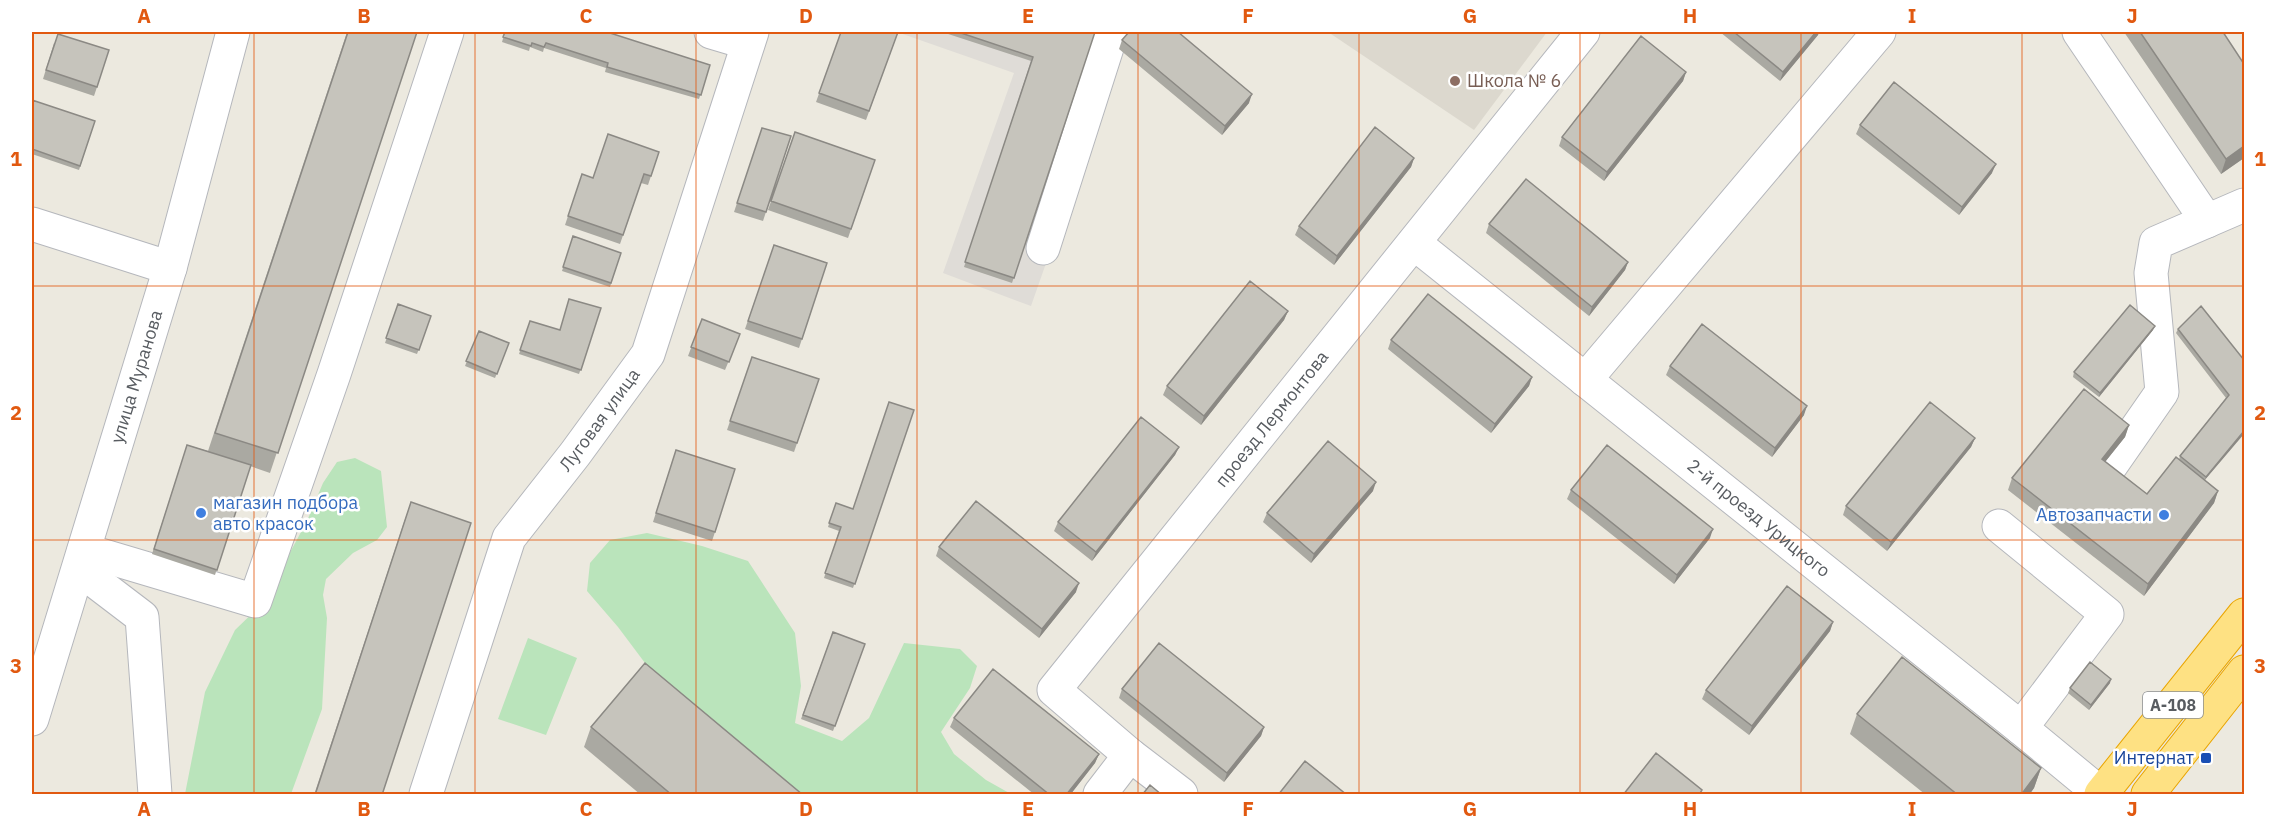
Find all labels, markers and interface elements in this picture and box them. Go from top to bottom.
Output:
text: A [137,2,151,29]
text: B [357,2,371,29]
text: C [579,2,593,29]
text: D [799,2,813,29]
text: E [1022,2,1034,29]
text: F [1242,2,1254,29]
text: G [1463,2,1477,29]
text: H [1683,2,1697,29]
text: I [1908,2,1916,29]
text: J [2126,2,2138,29]
place label: Школа № 6 [1467,69,1561,92]
marker: Школа № 6 [1448,74,1462,88]
text: 1 [10,145,22,172]
text: 1 [2254,145,2266,172]
street label: улица Муранова [105,307,168,446]
street label: проезд Лермонтова [1210,345,1334,492]
street label: Луговая улица [554,363,645,476]
text: 2 [10,399,22,426]
text: 2 [2254,399,2266,426]
street label: 2-й проезд Урицкого [1683,454,1835,582]
place label: магазин подбора авто красок [213,491,358,535]
place label: Автозапчасти [2036,503,2152,526]
marker: магазин подбора авто красок [194,506,208,520]
marker: Автозапчасти [2157,508,2171,522]
text: 3 [10,652,22,679]
text: 3 [2254,652,2266,679]
road number: А-108 [2143,692,2203,718]
place label: Интернат [2114,746,2194,769]
marker: Интернат [2199,751,2213,765]
text: A [137,795,151,822]
text: B [357,795,371,822]
text: C [579,795,593,822]
text: D [799,795,813,822]
text: E [1022,795,1034,822]
text: F [1242,795,1254,822]
text: G [1463,795,1477,822]
text: H [1683,795,1697,822]
text: I [1908,795,1916,822]
text: J [2126,795,2138,822]

